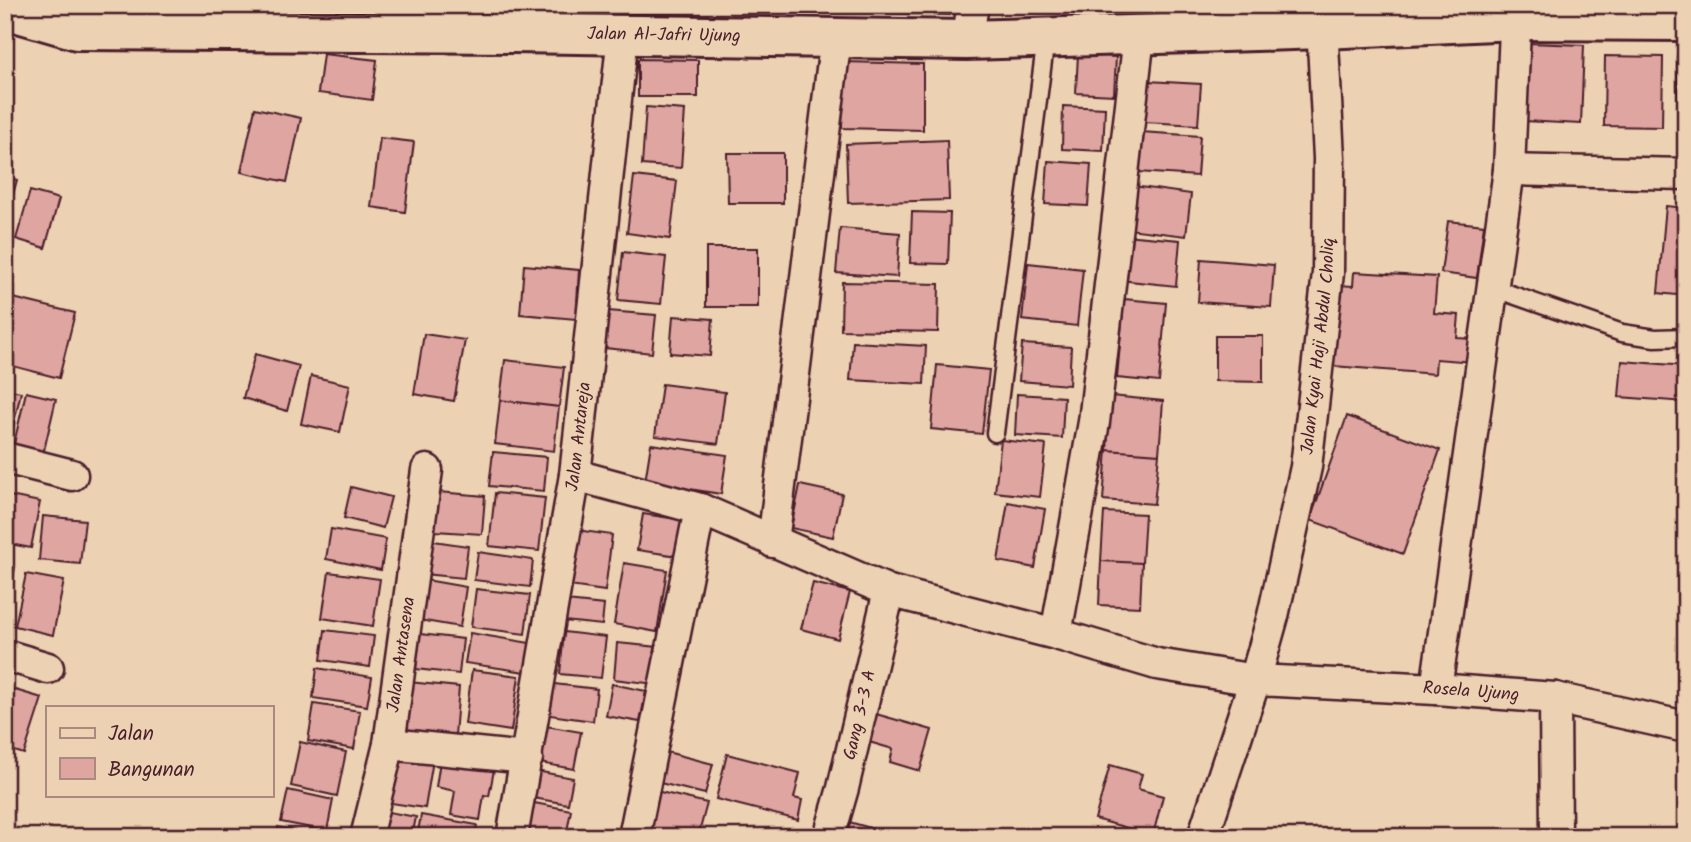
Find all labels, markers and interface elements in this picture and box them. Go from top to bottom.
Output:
street label: Jalan Al-Jafri Ujung [587,20,741,51]
street label: Jalan Kyai Haji Abdul Choliq [1293,238,1343,456]
street label: Jalan Antareja [558,381,600,494]
street label: Jalan Antasena [379,595,424,714]
street label: Gang 3-3 A [836,667,885,763]
street label: Rosela Ujung [1422,674,1520,710]
legend [46,706,273,796]
text: Jalan [108,718,154,751]
text: Bangunan [108,754,195,787]

